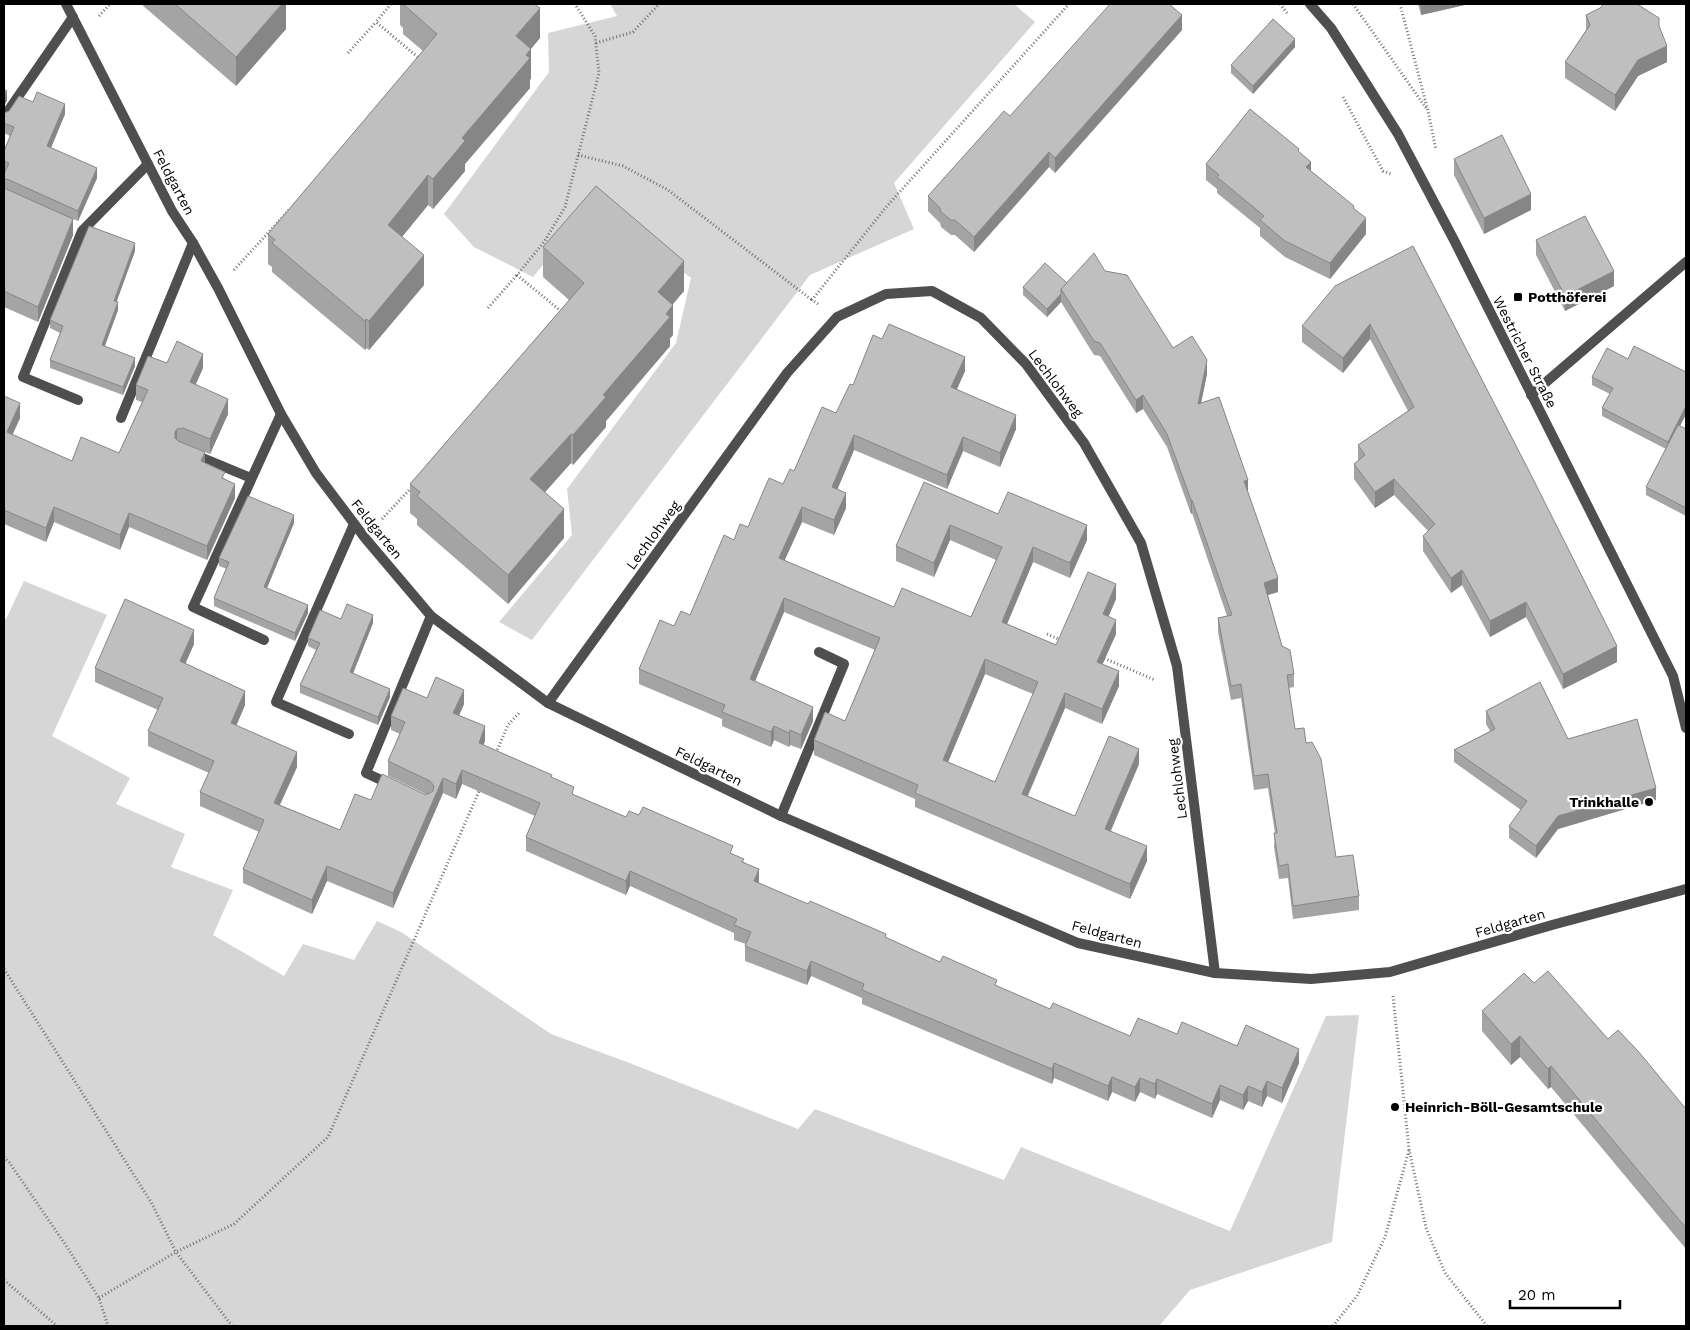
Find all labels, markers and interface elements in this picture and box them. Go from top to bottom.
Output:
street label: Feldgarten [150,146,198,218]
place label: Potthöferei [1528,289,1606,305]
marker: Potthöferei [1512,291,1524,303]
street label: Westricher Straße [1490,293,1560,411]
street label: Lechlohweg [1025,346,1087,421]
street label: Feldgarten [348,496,406,562]
street label: Lechlohweg [623,497,684,572]
street label: Lechlohweg [1164,737,1190,820]
street label: Feldgarten [673,743,745,789]
place label: Trinkhalle [1569,794,1639,810]
marker: Trinkhalle [1643,796,1655,808]
street label: Feldgarten [1473,905,1547,941]
street label: Feldgarten [1070,917,1144,951]
place label: Heinrich-Böll-Gesamtschule [1405,1099,1603,1115]
marker: Heinrich-Böll-Gesamtschule [1389,1101,1401,1113]
scale bar [1510,1278,1620,1310]
text: 20 m [1518,1286,1556,1304]

